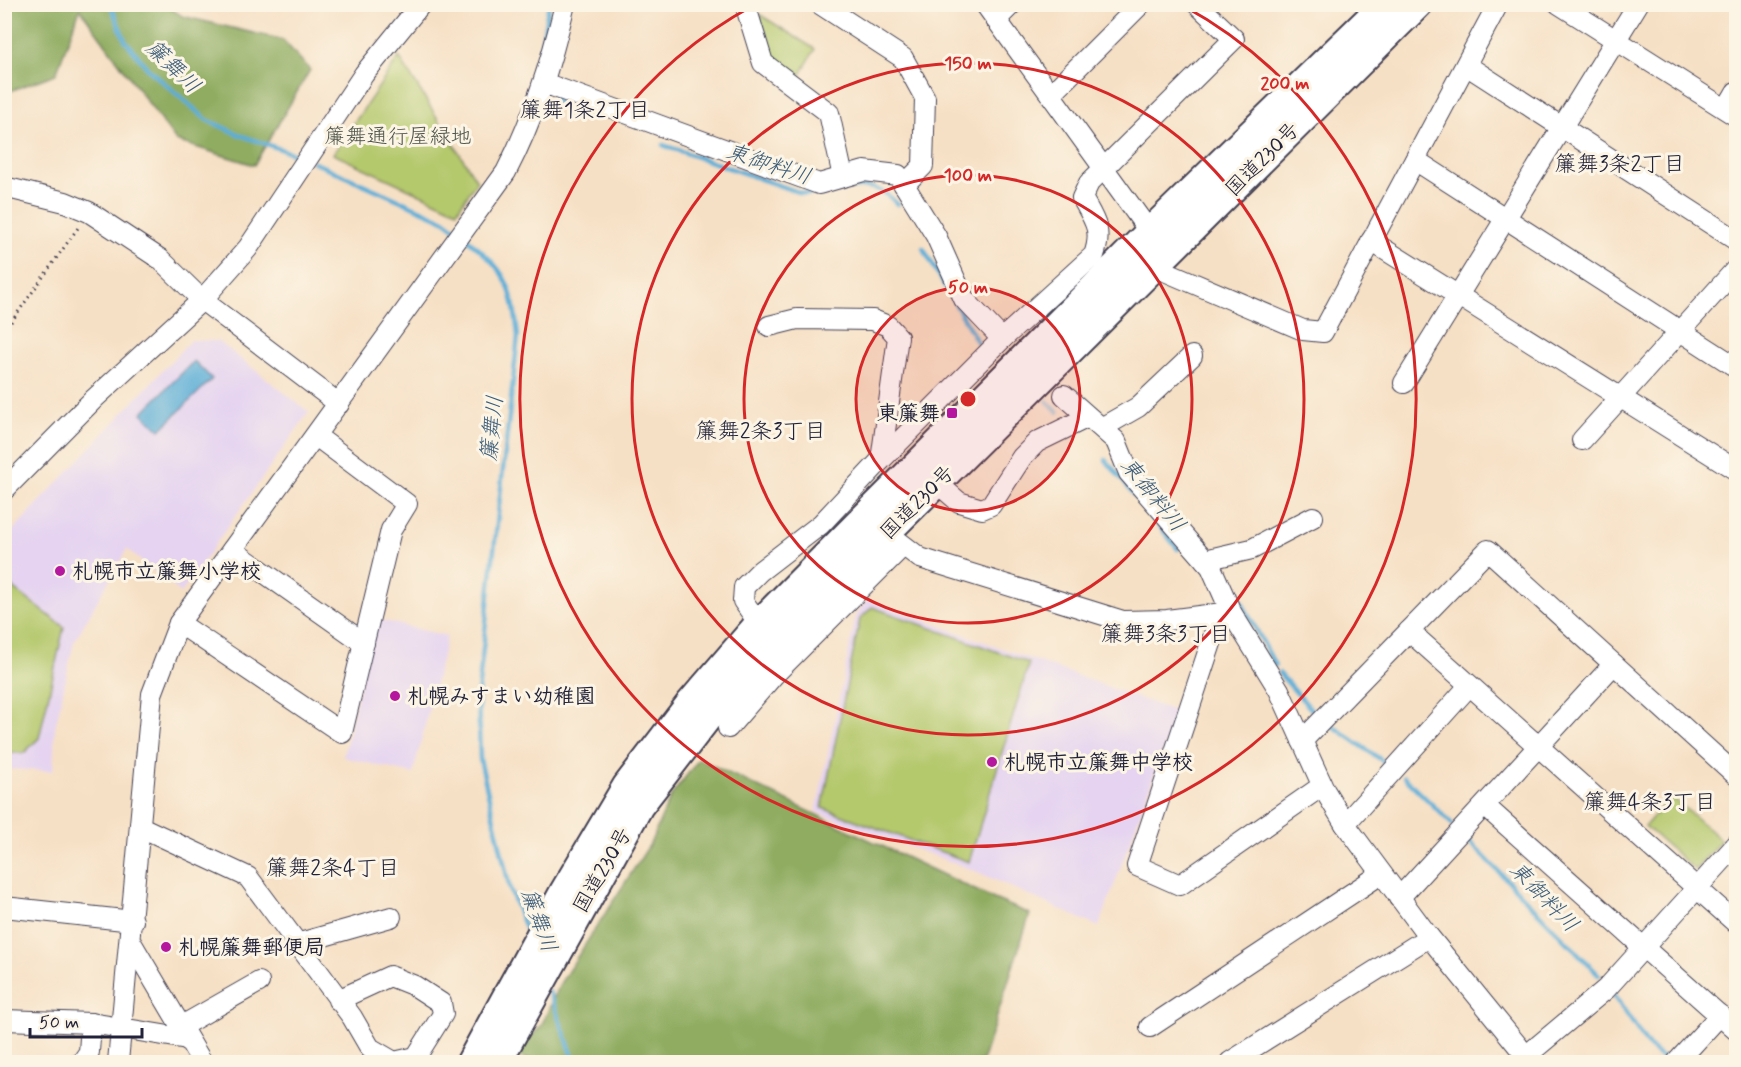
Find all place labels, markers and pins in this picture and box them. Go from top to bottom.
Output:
centre of rings [958,389,978,409]
place label: 東簾舞 [877,400,940,428]
marker: 東簾舞 [945,406,959,420]
place label: 札幌市立簾舞小学校 [72,558,261,586]
marker: 札幌市立簾舞小学校 [53,564,67,578]
place label: 札幌みすまい幼稚園 [407,683,596,711]
marker: 札幌みすまい幼稚園 [388,689,402,703]
place label: 札幌市立簾舞中学校 [1004,749,1193,777]
marker: 札幌市立簾舞中学校 [985,755,999,769]
place label: 札幌簾舞郵便局 [178,934,325,962]
marker: 札幌簾舞郵便局 [159,940,173,954]

